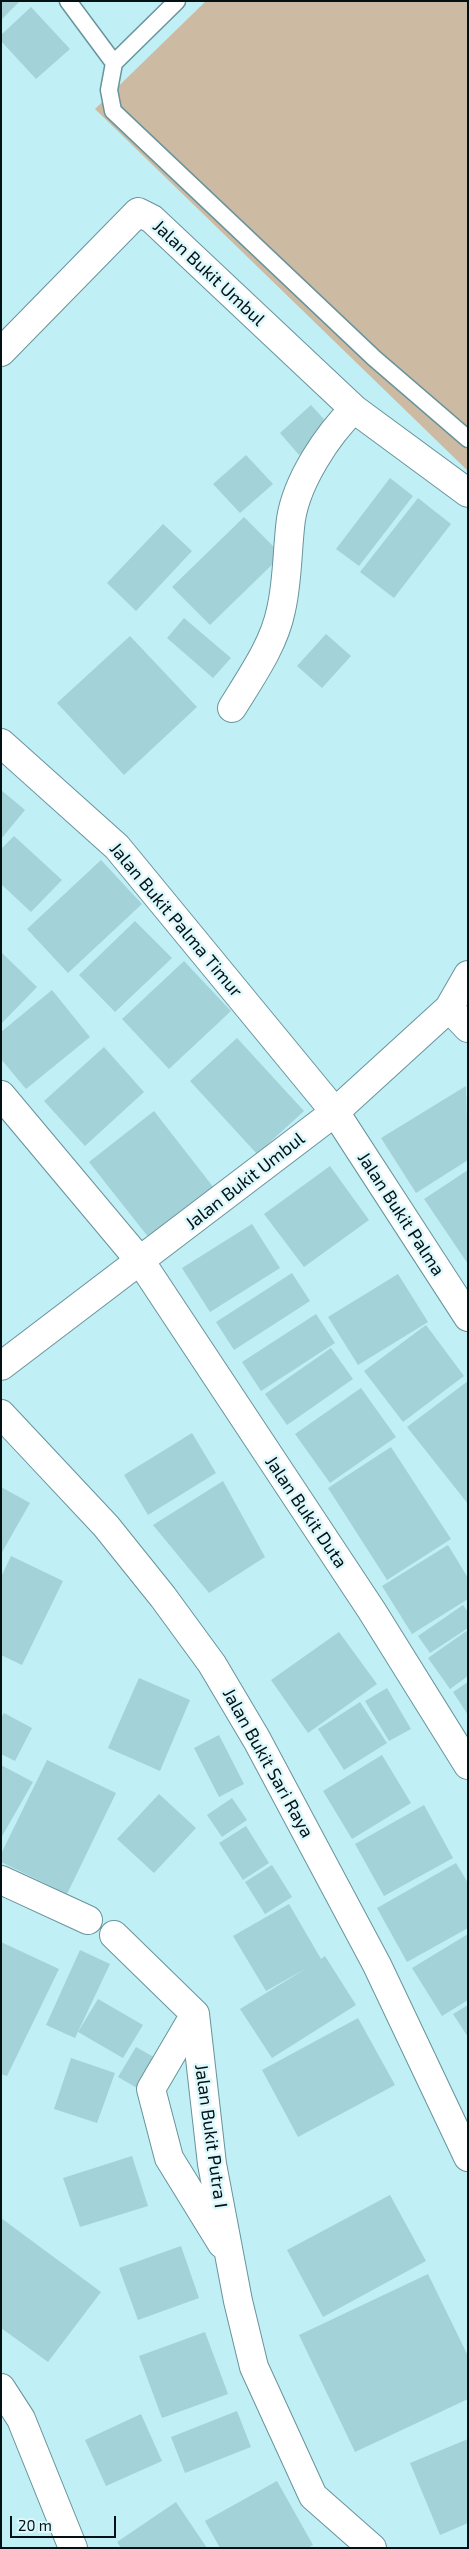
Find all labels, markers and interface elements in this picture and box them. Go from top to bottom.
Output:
street label: Jalan Bukit Umbul [149,216,269,330]
street label: Jalan Bukit Palma Timur [105,838,247,1002]
street label: Jalan Bukit Umbul [181,1128,309,1234]
street label: Jalan Bukit Palma [353,1148,449,1280]
street label: Jalan Bukit Duta [261,1452,351,1572]
street label: Jalan Bukit Sari Raya [218,1684,318,1842]
street label: Jalan Bukit Putra I [190,2063,232,2209]
scale bar [12,2506,119,2538]
text: 20 m [18,2516,52,2534]

